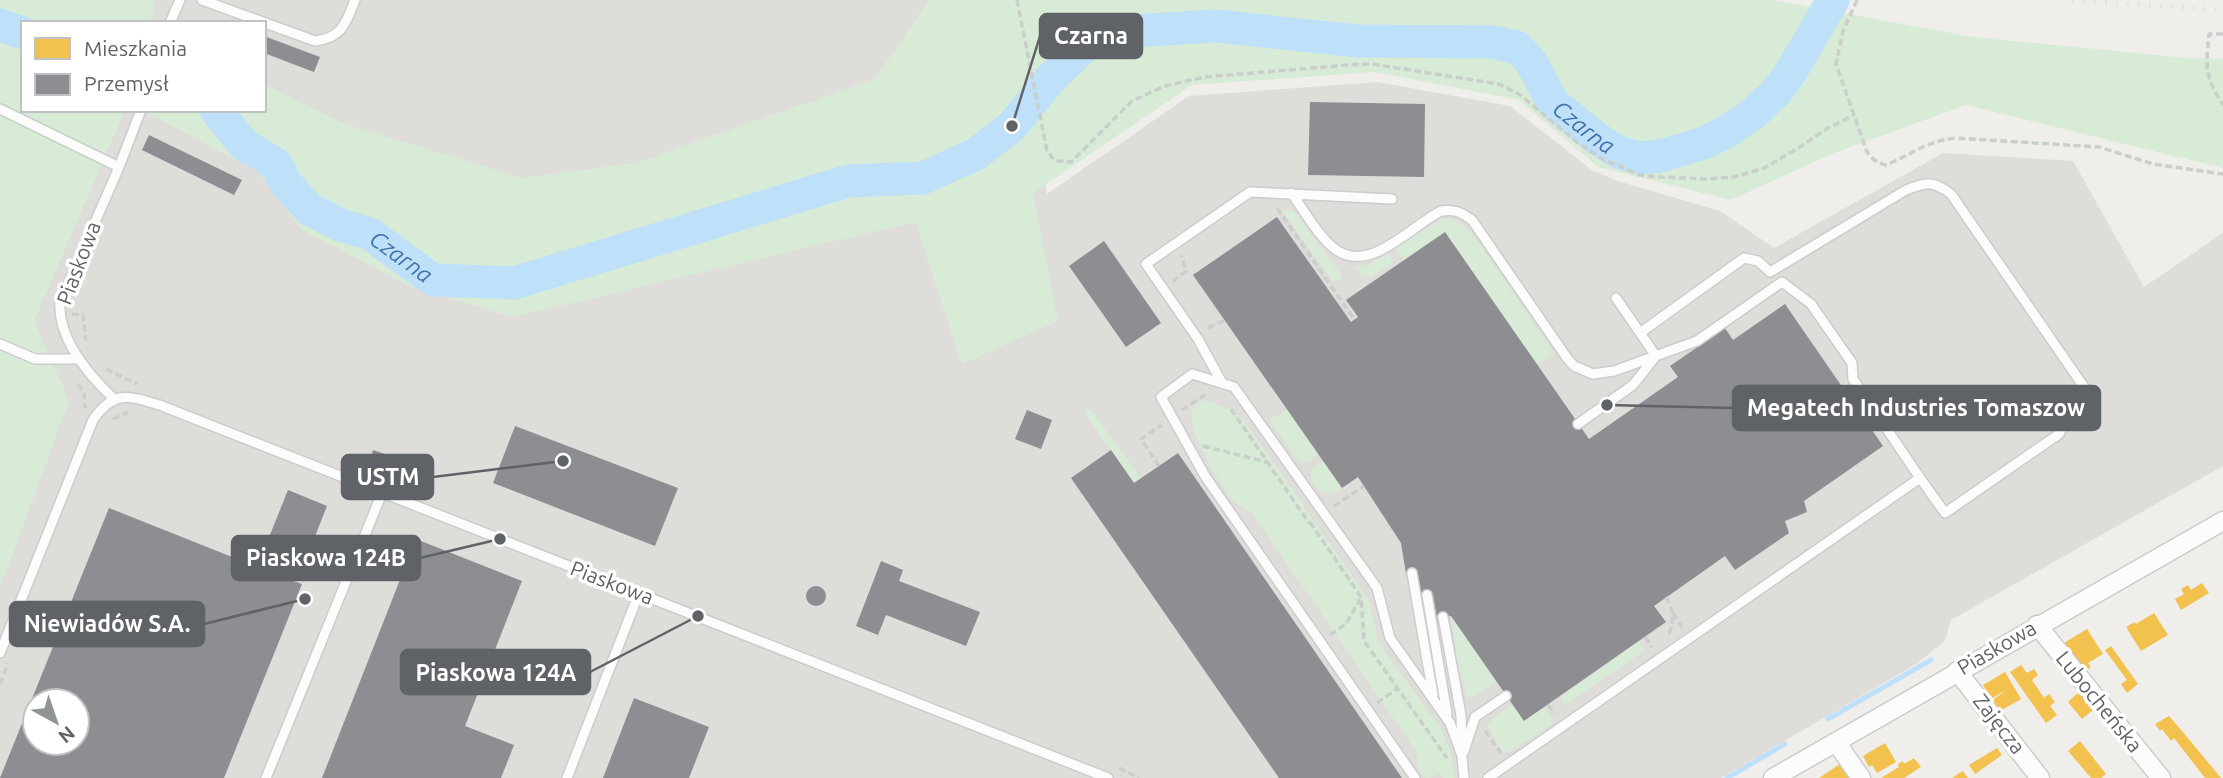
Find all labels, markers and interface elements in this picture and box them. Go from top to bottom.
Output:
callout: Czarna [1040,14,1142,58]
legend [21,21,266,112]
text: Czarna [1054,23,1128,48]
text: Mieszkania [84,36,187,60]
text: Przemysł [84,71,169,95]
water label: Czarna [1548,95,1619,159]
street label: Piaskowa [51,218,105,308]
water label: Czarna [365,225,437,287]
callout: Megatech Industries Tomaszow [1733,386,2100,430]
text: Megatech Industries Tomaszow [1747,395,2085,420]
callout: USTM [342,455,433,499]
text: USTM [356,464,420,489]
callout: Piaskowa 124B [232,536,420,580]
text: Piaskowa 124B [246,545,406,570]
street label: Piaskowa [567,555,657,609]
callout: Niewiadów S.A. [10,602,204,646]
text: Niewiadów S.A. [24,611,190,636]
street label: Piaskowa [1953,615,2040,679]
street label: Lubocheńska [2052,646,2148,757]
callout: Piaskowa 124A [401,650,590,694]
text: Piaskowa 124A [416,660,576,685]
north arrow [21,687,91,757]
street label: Zajęcza [1969,689,2031,758]
text: N [54,722,79,748]

